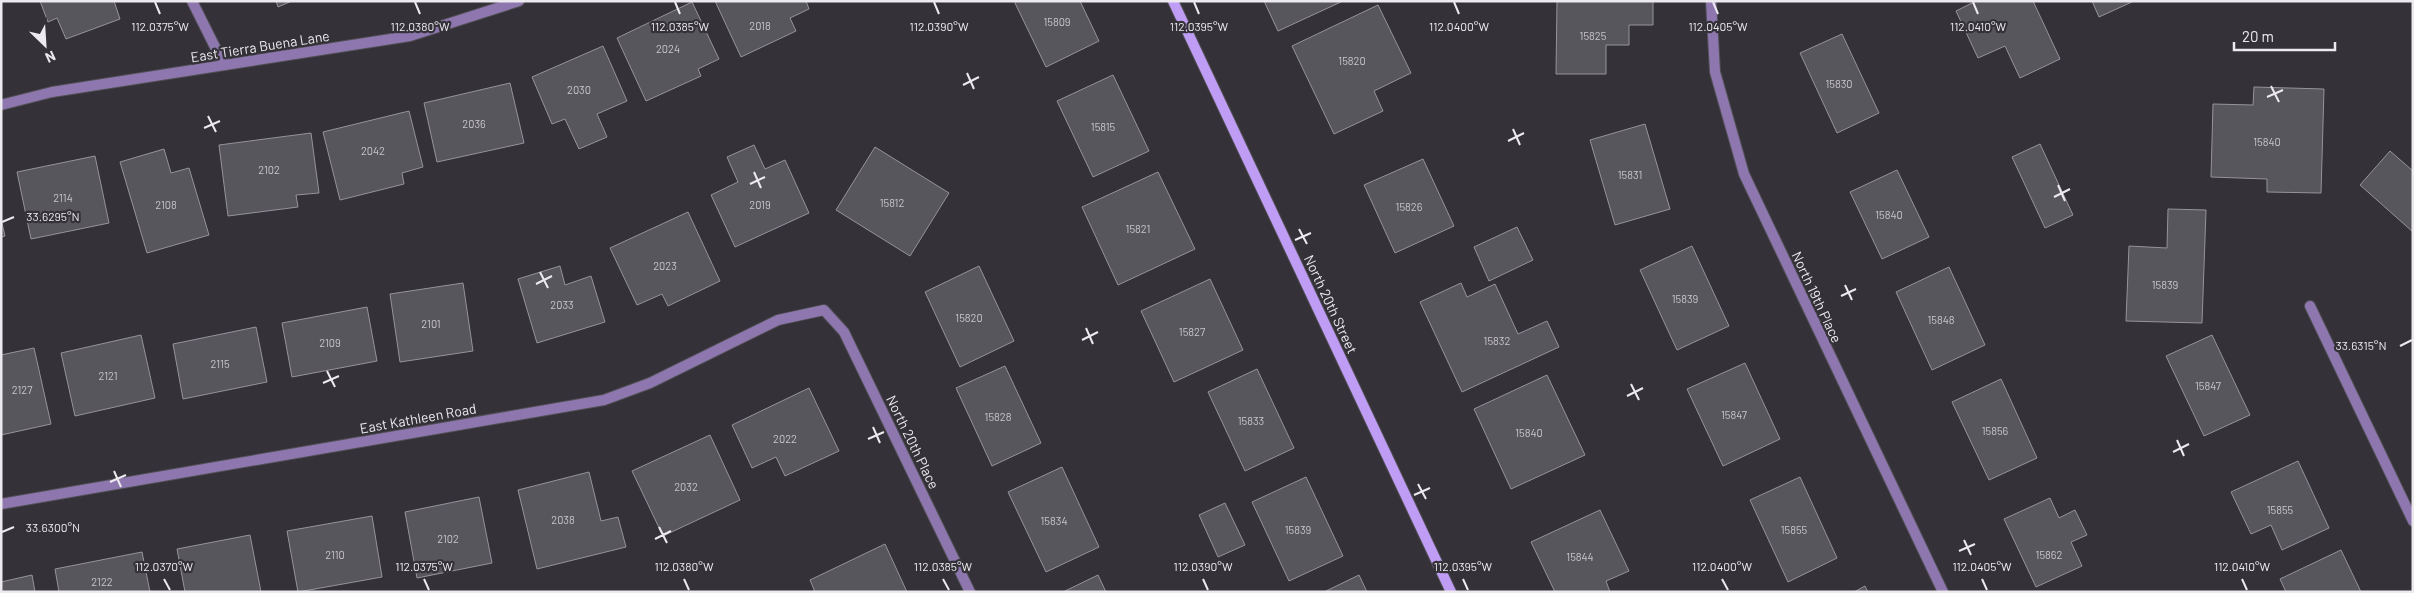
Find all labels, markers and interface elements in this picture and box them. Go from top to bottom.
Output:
house number: 15809 [1043,15,1071,28]
text: 112.0375°W [131,19,189,33]
text: 112.0380°W [391,19,450,33]
text: 112.0385°W [651,19,710,33]
house number: 2018 [749,19,771,32]
text: 112.0390°W [910,19,969,33]
text: 112.0395°W [1170,19,1229,33]
text: 112.0400°W [1429,19,1489,33]
text: 112.0405°W [1688,19,1748,33]
text: 112.0410°W [1950,19,2007,33]
north arrow [20,20,70,70]
scale bar [2234,20,2335,52]
street label: East Tierra Buena Lane [189,27,331,65]
text: 20 m [2242,27,2274,45]
house number: 15825 [1580,29,1607,42]
house number: 2024 [656,42,680,55]
text: N [43,48,59,67]
house number: 15820 [1338,54,1366,67]
house number: 15830 [1825,77,1853,90]
house number: 2030 [567,83,591,96]
house number: 2036 [462,117,486,130]
house number: 15815 [1091,120,1116,133]
house number: 15840 [2253,135,2281,148]
house number: 2042 [361,144,385,157]
house number: 2102 [258,163,280,176]
house number: 15831 [1618,168,1642,181]
house number: 2114 [53,191,73,204]
house number: 15812 [880,196,904,209]
house number: 2108 [155,198,177,211]
house number: 2019 [749,198,771,211]
house number: 15826 [1396,200,1423,213]
house number: 15840 [1875,208,1903,221]
text: 33.6295°N [26,209,80,223]
house number: 15821 [1126,222,1150,235]
street label: North 19th Place [1788,249,1846,345]
street label: North 20th Street [1301,252,1361,356]
house number: 2023 [653,259,677,272]
house number: 15839 [2152,278,2179,291]
house number: 15839 [1672,292,1699,305]
house number: 2033 [550,298,574,311]
house number: 15820 [955,311,983,324]
house number: 15848 [1927,313,1955,326]
house number: 2101 [421,317,441,330]
house number: 15827 [1179,325,1205,338]
house number: 15832 [1484,334,1511,347]
house number: 2109 [319,336,341,349]
text: 33.6315°N [2335,338,2387,352]
house number: 2115 [210,357,230,370]
house number: 2121 [98,369,118,382]
house number: 15847 [2195,379,2221,392]
house number: 2127 [12,383,32,396]
street label: North 20th Place [883,392,943,492]
street label: East Kathleen Road [358,399,478,437]
house number: 15847 [1721,408,1747,421]
house number: 15828 [985,410,1012,423]
house number: 15833 [1238,414,1264,427]
house number: 15856 [1982,424,2009,437]
house number: 15840 [1515,426,1543,439]
house number: 2022 [773,432,797,445]
house number: 2032 [674,480,698,493]
house number: 15855 [2267,503,2294,516]
house number: 2038 [551,513,575,526]
house number: 15834 [1041,514,1067,527]
text: 33.6300°N [26,520,80,534]
house number: 15839 [1285,523,1312,536]
house number: 15855 [1781,523,1808,536]
house number: 2102 [437,532,459,545]
house number: 2110 [325,548,345,561]
house number: 15862 [2036,548,2063,561]
house number: 15844 [1566,550,1594,563]
text: 112.0370°W [135,559,194,573]
text: 112.0375°W [395,559,453,573]
text: 112.0380°W [655,559,714,573]
text: 112.0385°W [914,559,973,573]
text: 112.0390°W [1174,559,1233,573]
text: 112.0395°W [1434,559,1493,573]
text: 112.0400°W [1692,559,1752,573]
text: 112.0405°W [1952,559,2012,573]
text: 112.0410°W [2214,559,2271,573]
house number: 2122 [91,575,113,588]

